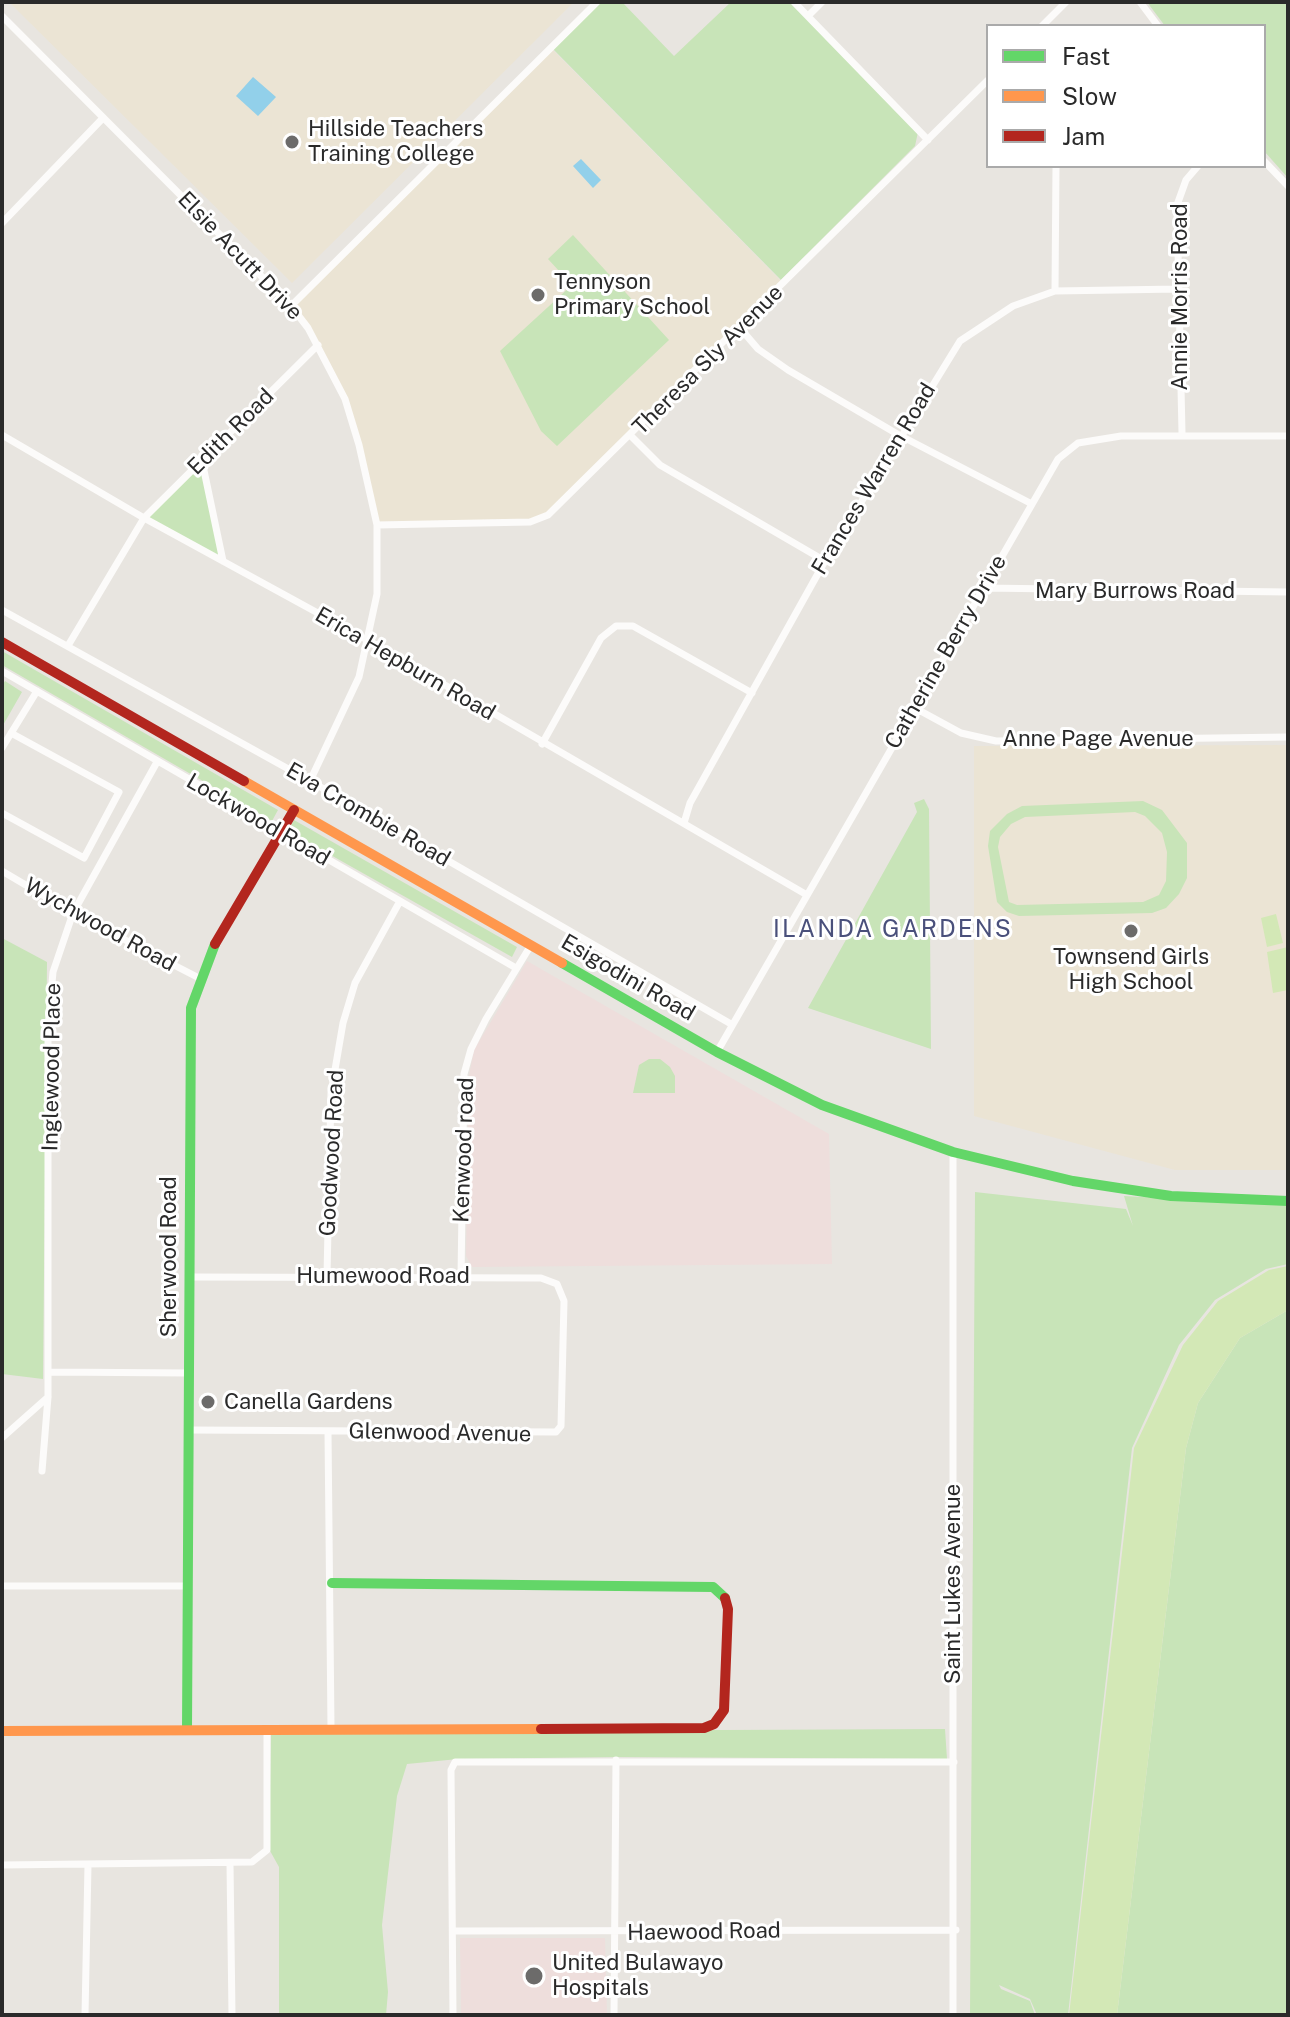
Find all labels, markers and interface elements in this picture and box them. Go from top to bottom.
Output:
legend [986,24,1266,168]
text: Fast [1062,42,1110,70]
text: Slow [1062,82,1117,110]
place label: Hillside Teachers Training College [308,116,483,168]
text: Jam [1062,122,1105,150]
marker: Hillside Teachers Training College [283,133,301,151]
street label: Elsie Acutt Drive [172,186,308,326]
street label: Annie Morris Road [1167,203,1193,391]
place label: Tennyson Primary School [554,269,710,320]
street label: Theresa Sly Avenue [627,279,789,441]
marker: Tennyson Primary School [529,286,547,304]
street label: Frances Warren Road [806,378,942,580]
street label: Edith Road [182,383,280,481]
street label: Catherine Berry Drive [880,550,1012,754]
street label: Mary Burrows Road [1035,578,1235,604]
street label: Erica Hepburn Road [310,602,500,726]
street label: Anne Page Avenue [1002,726,1194,752]
street label: Eva Crombie Road [281,757,455,873]
street label: Lockwood Road [181,768,335,872]
street label: Wychwood Road [20,872,180,978]
district label: ILANDA GARDENS [773,916,1013,944]
marker: Townsend Girls High School [1122,922,1140,940]
street label: Esigodini Road [556,929,700,1027]
place label: Townsend Girls High School [1053,944,1209,996]
street label: Inglewood Place [37,983,67,1151]
street label: Goodwood Road [314,1069,350,1237]
street label: Kenwood road [448,1077,480,1223]
street label: Sherwood Road [156,1176,182,1338]
street label: Humewood Road [296,1263,470,1289]
place label: Canella Gardens [224,1389,393,1415]
marker: Canella Gardens [199,1393,217,1411]
street label: Glenwood Avenue [348,1418,532,1448]
street label: Saint Lukes Avenue [940,1484,966,1684]
street label: Haewood Road [627,1917,781,1947]
place label: United Bulawayo Hospitals [552,1950,723,2002]
marker: United Bulawayo Hospitals [523,1965,545,1987]

